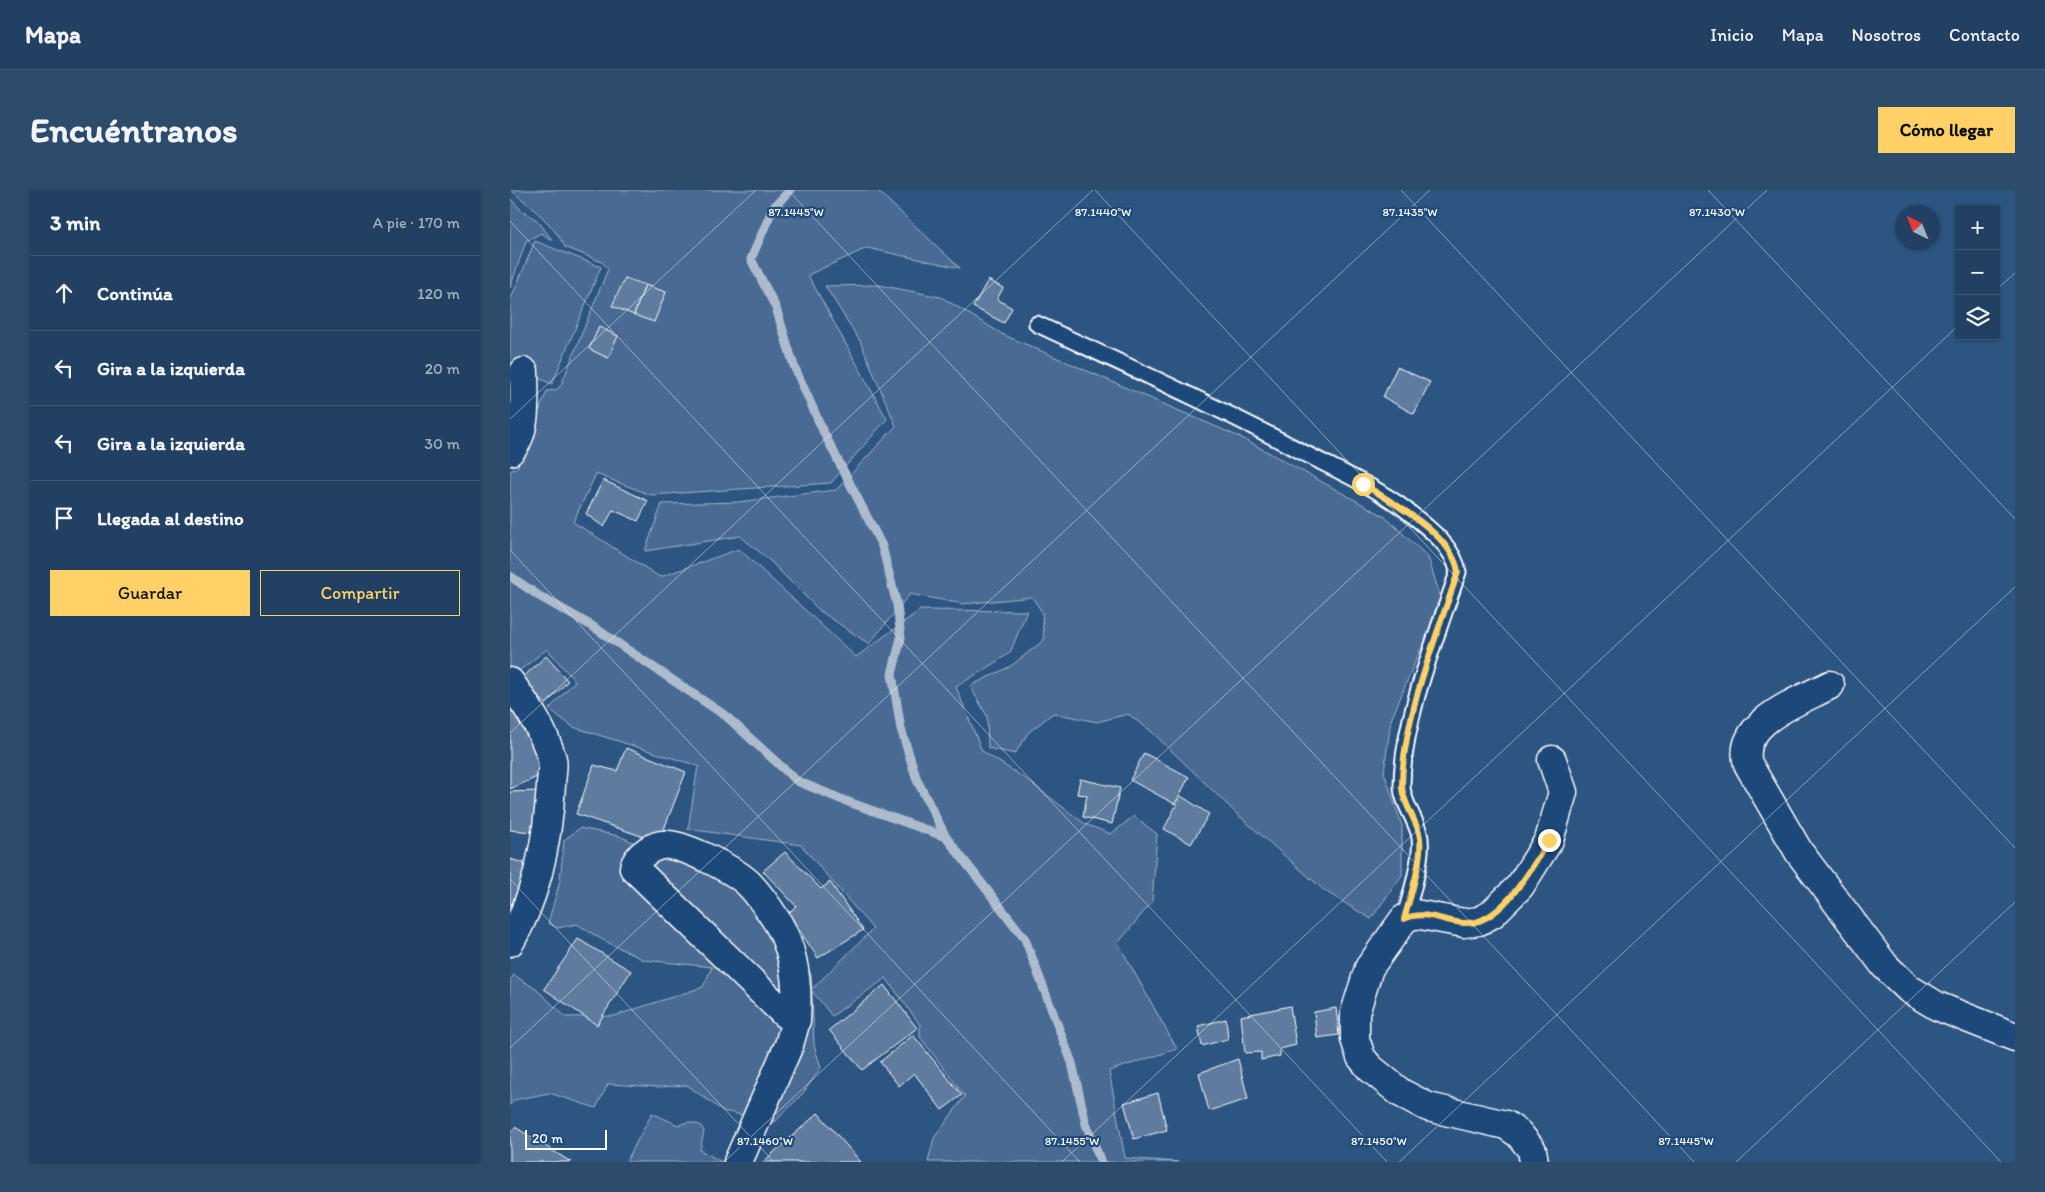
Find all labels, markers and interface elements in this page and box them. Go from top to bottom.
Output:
text: Mapa [25,20,81,49]
text: Inicio [1710,24,1754,46]
text: Mapa [1782,24,1824,46]
text: Nosotros [1852,24,1921,46]
text: Contacto [1949,24,2020,46]
button: Cómo llegar [1878,107,2015,153]
text: Encuéntranos [30,109,238,151]
text: 87.1445°W [768,205,824,219]
text: 87.1440°W [1075,205,1131,219]
text: 87.1435°W [1383,205,1437,219]
text: 87.1430°W [1689,205,1745,219]
north arrow [1895,205,1940,250]
map controls [1955,205,2000,340]
button: + [1955,205,2000,250]
text: 3 min [50,210,100,235]
text: A pie · 170 m [373,213,460,232]
button: − [1955,250,2000,295]
icon: ahead [50,279,78,307]
text: Continúa [97,282,173,305]
text: 120 m [417,284,460,303]
button: layers [1955,295,2000,340]
icon: left [50,354,78,382]
text: Gira a la izquierda [97,357,245,380]
text: 20 m [425,359,460,378]
icon: left [50,429,78,457]
text: Gira a la izquierda [97,432,245,455]
text: 30 m [424,434,460,453]
route start [1352,473,1375,496]
icon: arrive [50,504,78,532]
text: Llegada al destino [97,507,244,530]
button: Guardar [50,570,250,616]
button: Compartir [260,570,460,616]
route end [1538,829,1561,852]
scale bar [525,1127,608,1150]
text: 20 m [532,1130,563,1147]
text: 87.1460°W [737,1134,793,1148]
text: 87.1455°W [1045,1134,1099,1148]
text: 87.1450°W [1351,1134,1407,1148]
text: 87.1445°W [1658,1134,1714,1148]

